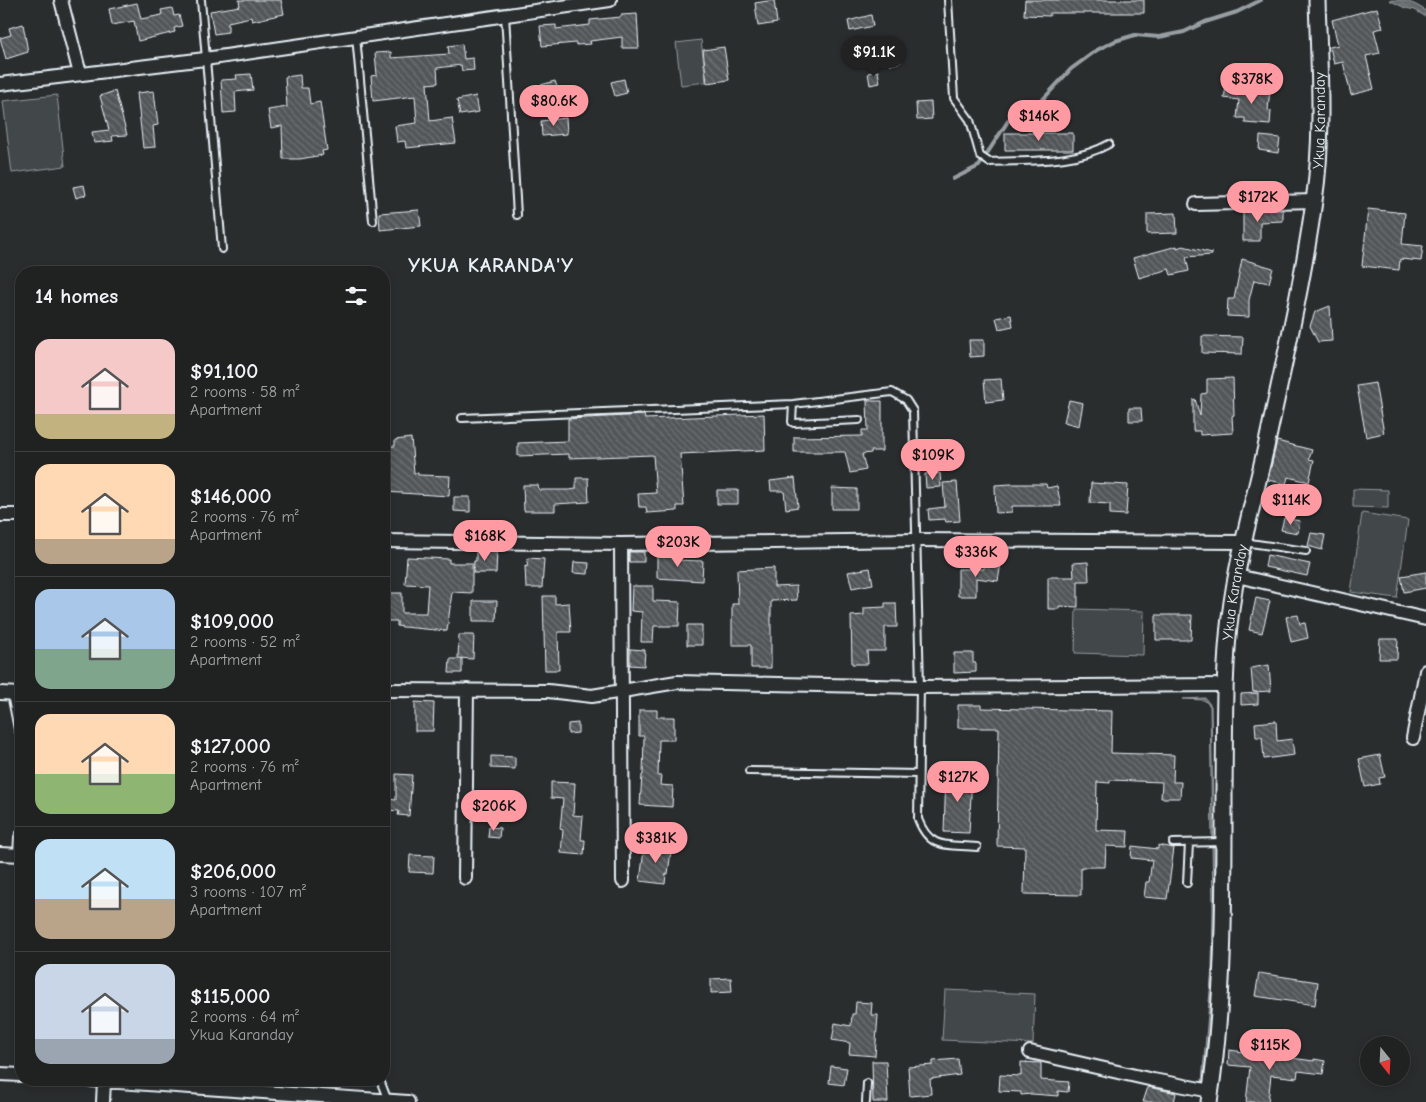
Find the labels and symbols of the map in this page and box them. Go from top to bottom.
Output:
pin: $91.1K [833,36,915,78]
pin: $378K [1217,62,1287,105]
street label: Ykua Karanday [1309,72,1329,170]
pin: $80.6K [513,84,595,127]
pin: $146K [1004,100,1074,142]
pin: $172K [1223,180,1293,223]
district label: YKUA KARANDA'Y [408,254,574,277]
pin: $109K [898,438,968,481]
pin: $114K [1256,484,1326,526]
pin: $168K [450,520,520,562]
pin: $203K [643,526,713,568]
pin: $336K [941,536,1011,578]
street label: Ykua Karanday [1219,542,1252,641]
pin: $127K [923,760,993,803]
pin: $206K [459,790,529,832]
pin: $381K [621,822,691,864]
pin: $115K [1235,1028,1305,1071]
north arrow [1360,1036,1410,1086]

